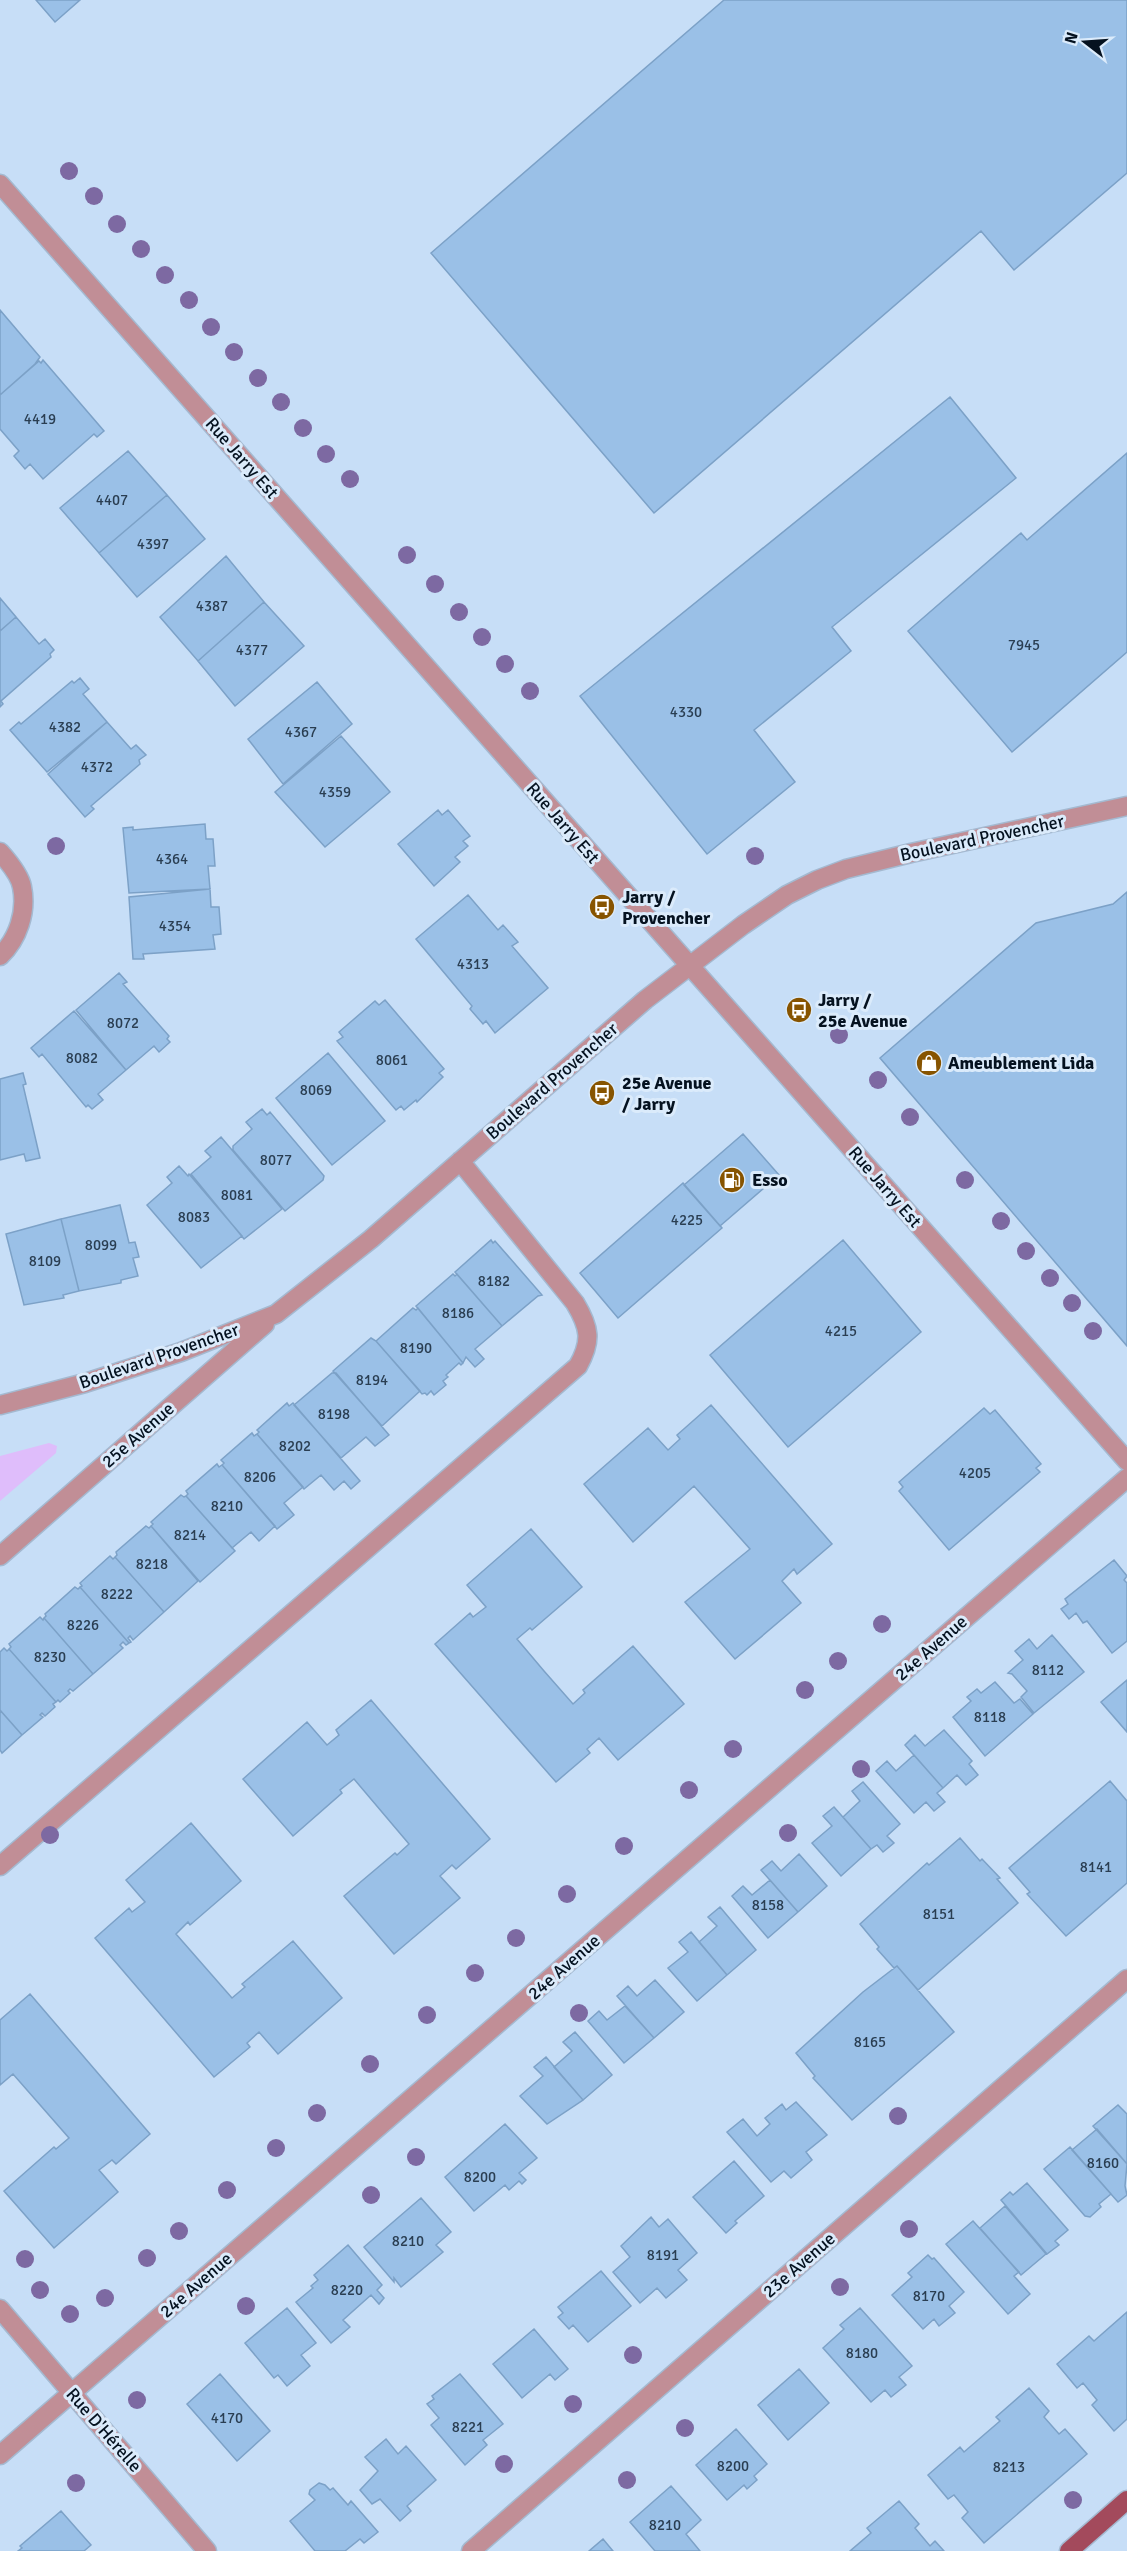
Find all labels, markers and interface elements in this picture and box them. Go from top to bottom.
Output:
north arrow [1055,12,1115,72]
text: N [1060,30,1083,46]
house number: 4419 [24,410,56,428]
street label: Rue Jarry Est [201,413,283,503]
house number: 4407 [96,491,128,509]
house number: 4397 [137,535,169,553]
house number: 4387 [196,597,228,615]
house number: 7945 [1008,636,1040,654]
house number: 4377 [236,641,268,659]
house number: 4330 [670,703,702,721]
house number: 4382 [49,718,81,736]
house number: 4367 [285,723,317,741]
house number: 4372 [81,758,113,776]
street label: Rue Jarry Est [522,778,604,868]
house number: 4359 [319,783,351,801]
street label: Boulevard Provencher [898,810,1066,866]
house number: 4364 [156,850,188,868]
place label: Jarry / Provencher [622,886,711,929]
bus stop icon: Jarry / Provencher [587,892,617,922]
house number: 4354 [159,917,191,935]
house number: 4313 [457,955,489,973]
place label: Jarry / 25e Avenue [818,989,908,1032]
bus stop icon: Jarry / 25e Avenue [784,995,814,1025]
house number: 8072 [107,1014,139,1032]
street label: Boulevard Provencher [482,1018,623,1144]
shop icon: Ameublement Lida [914,1048,944,1078]
house number: 8082 [66,1049,98,1067]
house number: 8061 [376,1051,408,1069]
place label: Ameublement Lida [948,1052,1094,1074]
place label: 25e Avenue / Jarry [622,1072,712,1115]
bus stop icon: 25e Avenue / Jarry [587,1078,617,1108]
house number: 8069 [300,1081,332,1099]
street label: Rue Jarry Est [844,1142,926,1232]
house number: 8077 [260,1151,292,1169]
fuel station icon: Esso [717,1165,747,1195]
place label: Esso [752,1169,788,1191]
house number: 8081 [221,1186,253,1204]
house number: 8083 [178,1208,210,1226]
house number: 4225 [671,1211,703,1229]
house number: 8099 [85,1236,117,1254]
house number: 8109 [29,1252,61,1270]
house number: 8182 [478,1272,510,1290]
house number: 8186 [442,1304,474,1322]
street label: Boulevard Provencher [76,1318,242,1394]
house number: 4215 [825,1322,857,1340]
house number: 8190 [400,1339,432,1357]
house number: 8194 [356,1371,388,1389]
street label: 25e Avenue [97,1398,179,1472]
house number: 8198 [318,1405,350,1423]
house number: 8202 [279,1437,311,1455]
house number: 4205 [959,1464,991,1482]
house number: 8206 [244,1468,276,1486]
house number: 8210 [211,1497,243,1515]
house number: 8214 [174,1526,206,1544]
house number: 8218 [136,1555,168,1573]
house number: 8222 [101,1585,133,1603]
street label: 24e Avenue [890,1611,972,1685]
house number: 8226 [67,1616,99,1634]
house number: 8230 [34,1648,66,1666]
house number: 8112 [1032,1661,1064,1679]
house number: 8118 [974,1708,1006,1726]
house number: 8141 [1080,1858,1112,1876]
house number: 8158 [752,1896,784,1914]
house number: 8151 [923,1905,955,1923]
street label: 24e Avenue [523,1930,605,2004]
house number: 8165 [854,2033,886,2051]
house number: 8160 [1087,2154,1119,2172]
house number: 8200 [464,2168,496,2186]
street label: 23e Avenue [758,2228,840,2302]
house number: 8210 [392,2232,424,2250]
house number: 8191 [647,2246,679,2264]
street label: 24e Avenue [155,2248,237,2322]
house number: 8220 [331,2281,363,2299]
house number: 8170 [913,2287,945,2305]
house number: 8180 [846,2344,878,2362]
street label: Rue D'Hérelle [62,2383,146,2477]
house number: 4170 [211,2409,243,2427]
house number: 8221 [452,2418,484,2436]
house number: 8200 [717,2457,749,2475]
house number: 8213 [993,2458,1025,2476]
house number: 8210 [649,2516,681,2534]

